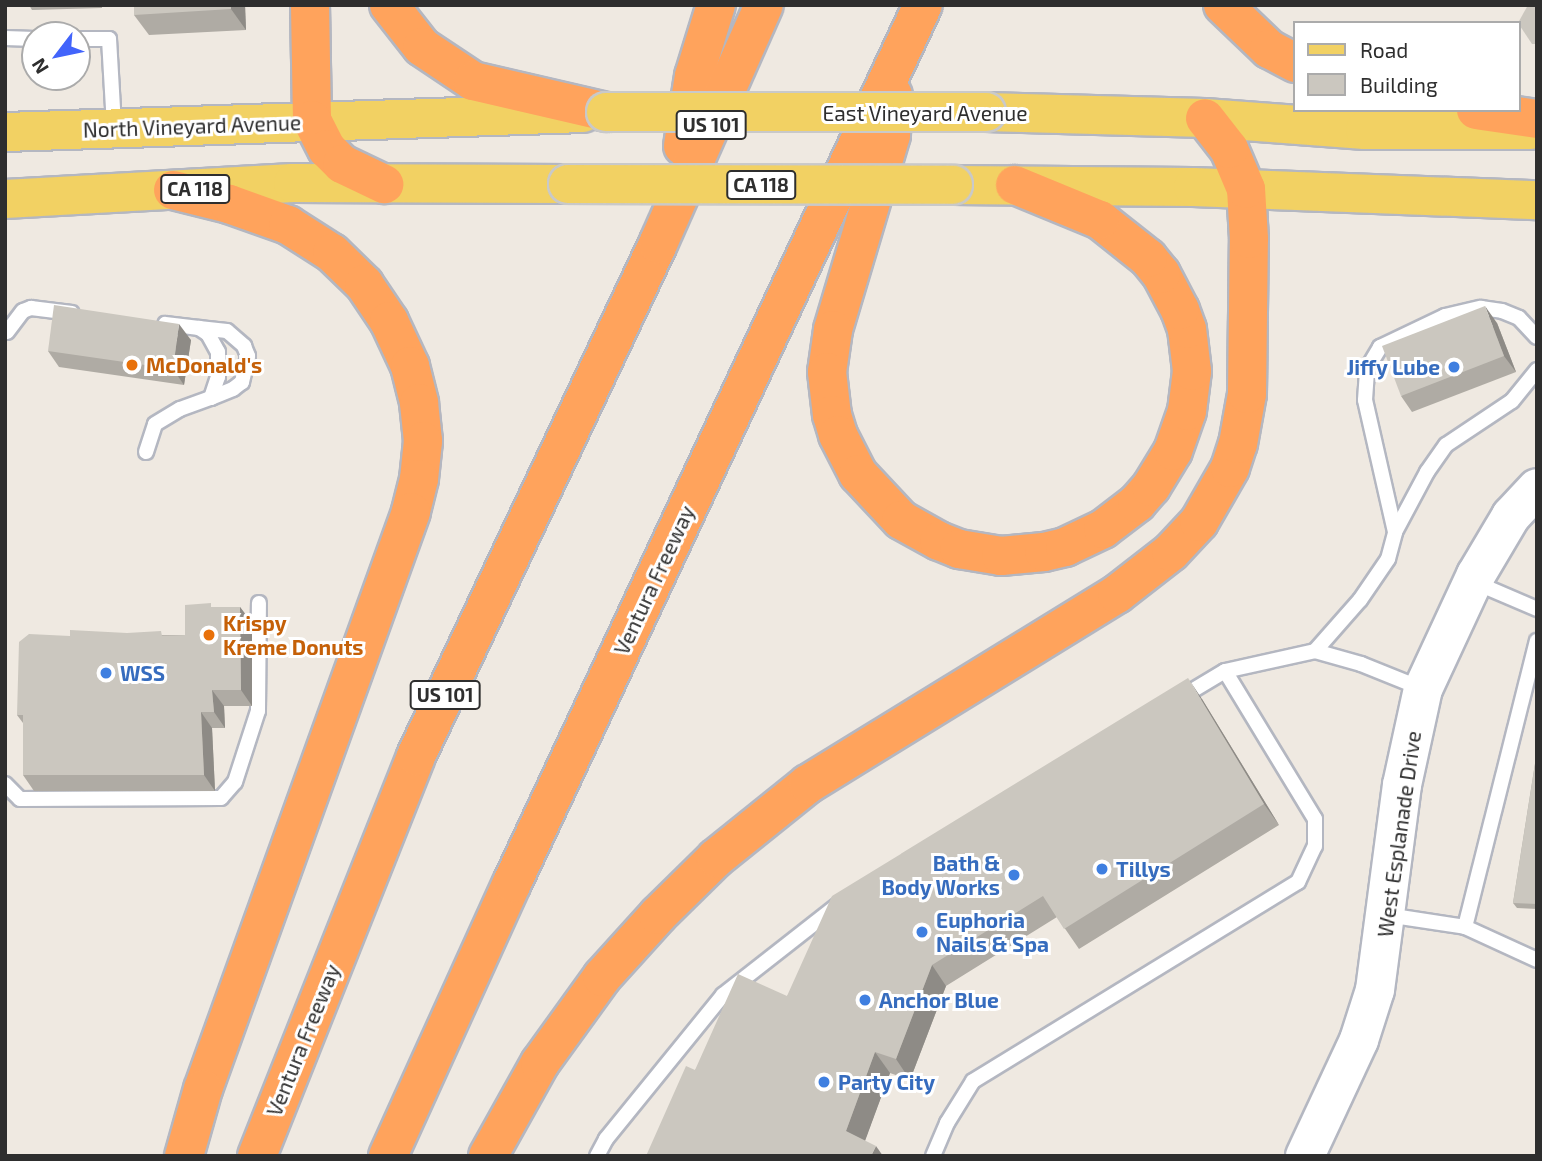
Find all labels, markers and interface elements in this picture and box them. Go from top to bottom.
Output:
north arrow [21,21,91,91]
legend [1294,21,1521,112]
text: Road [1360,37,1408,62]
text: N [26,54,53,78]
text: Building [1360,72,1438,97]
street label: East Vineyard Avenue [822,100,1028,126]
street label: North Vineyard Avenue [82,110,302,142]
road number: US 101 [674,110,748,140]
road number: CA 118 [726,169,796,200]
road number: CA 118 [160,174,230,204]
place label: McDonald's [146,352,262,378]
place label: Jiffy Lube [1346,354,1440,380]
marker: McDonald's [124,357,140,373]
marker: Jiffy Lube [1446,359,1462,375]
street label: Ventura Freeway [608,501,700,659]
place label: Krispy Kreme Donuts [223,610,363,660]
marker: Krispy Kreme Donuts [201,627,217,643]
place label: WSS [120,660,165,686]
marker: WSS [98,665,114,681]
road number: US 101 [408,680,482,710]
street label: West Esplanade Drive [1372,729,1426,939]
place label: Bath & Body Works [881,850,1000,900]
place label: Tillys [1116,856,1171,882]
marker: Tillys [1094,861,1110,877]
marker: Bath & Body Works [1006,867,1022,883]
place label: Euphoria Nails & Spa [936,907,1049,957]
marker: Euphoria Nails & Spa [914,924,930,940]
street label: Ventura Freeway [261,960,345,1120]
place label: Anchor Blue [879,987,999,1013]
marker: Anchor Blue [857,992,873,1008]
place label: Party City [838,1069,935,1095]
marker: Party City [816,1074,832,1090]

